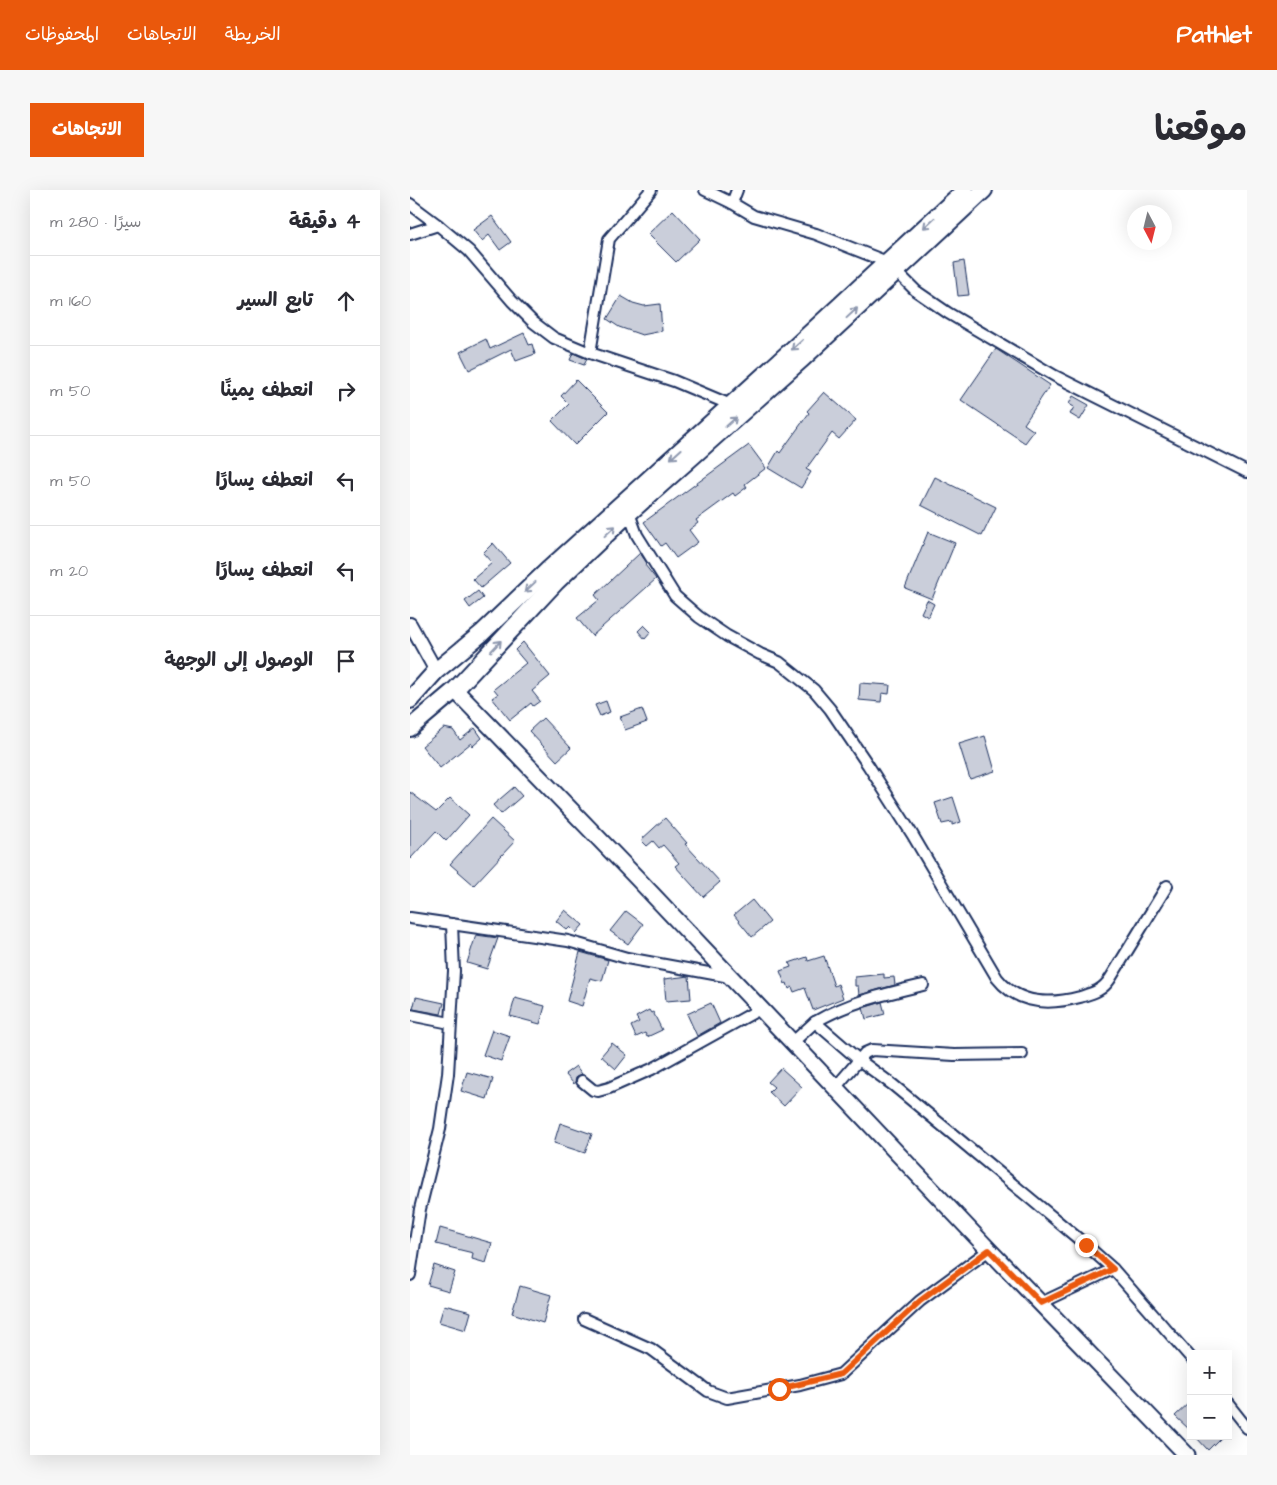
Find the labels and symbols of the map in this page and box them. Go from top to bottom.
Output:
north arrow [1127,205,1172,250]
one-way arrow [923,217,935,229]
one-way arrow [845,307,858,319]
one-way arrow [790,339,803,351]
one-way arrow [725,417,738,428]
one-way arrow [670,448,683,460]
one-way arrow [604,525,617,537]
one-way arrow [523,581,536,593]
one-way arrow [490,640,502,653]
route end [1075,1234,1098,1257]
route start [768,1378,791,1401]

